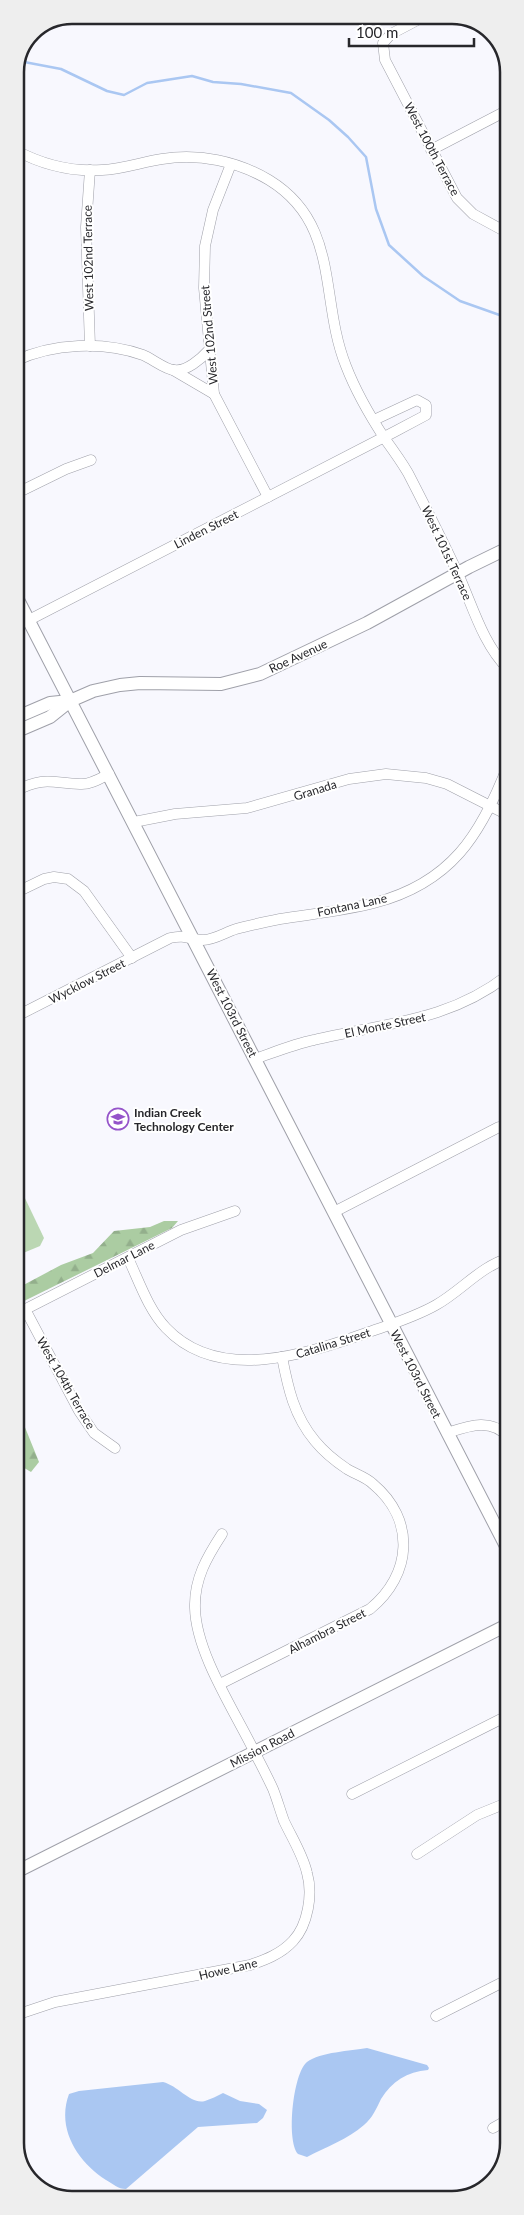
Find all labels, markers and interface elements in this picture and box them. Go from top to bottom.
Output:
scale bar [349,15,474,47]
text: 100 m [356,23,398,41]
street label: West 100th Terrace [401,100,463,198]
street label: West 102nd Terrace [80,205,96,311]
street label: West 102nd Street [197,284,221,385]
street label: West 101st Terrace [419,503,475,603]
street label: Linden Street [171,506,241,552]
street label: Roe Avenue [266,636,330,676]
street label: Granada [292,776,338,804]
street label: Fontana Lane [316,890,388,920]
street label: Wycklow Street [46,955,128,1007]
street label: West 103rd Street [203,966,261,1060]
street label: El Monte Street [343,1009,428,1041]
place label: Indian Creek Technology Center [134,1105,234,1134]
school or university icon: Indian Creek Technology Center [106,1107,130,1131]
street label: Delmar Lane [91,1237,157,1281]
street label: Catalina Street [294,1324,373,1361]
street label: West 103rd Street [387,1327,445,1421]
street label: West 104th Terrace [34,1334,98,1432]
street label: Alhambra Street [286,1605,369,1657]
street label: Mission Road [227,1725,297,1771]
street label: Howe Lane [197,1955,259,1983]

